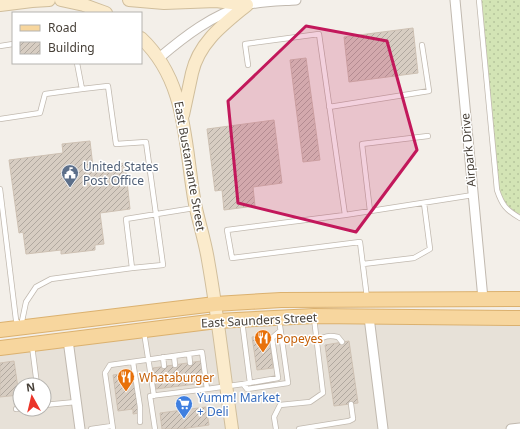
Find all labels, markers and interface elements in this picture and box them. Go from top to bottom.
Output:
legend [12,12,142,64]
text: Road [48,19,77,36]
text: Building [48,39,95,56]
street label: East Bustamante Street [170,100,210,233]
street label: Airpark Drive [456,112,480,188]
place label: United States Post Office [83,158,159,189]
public building icon: United States Post Office [60,163,80,188]
street label: East Saunders Street [201,308,318,332]
restaurant icon: Popeyes [253,328,273,353]
place label: Popeyes [276,330,323,347]
restaurant icon: Whataburger [116,367,136,392]
place label: Whataburger [139,369,214,386]
north arrow [12,377,52,417]
text: N [25,379,36,395]
place label: Yumm! Market + Deli [197,389,280,420]
supermarket icon: Yumm! Market + Deli [174,394,194,419]

